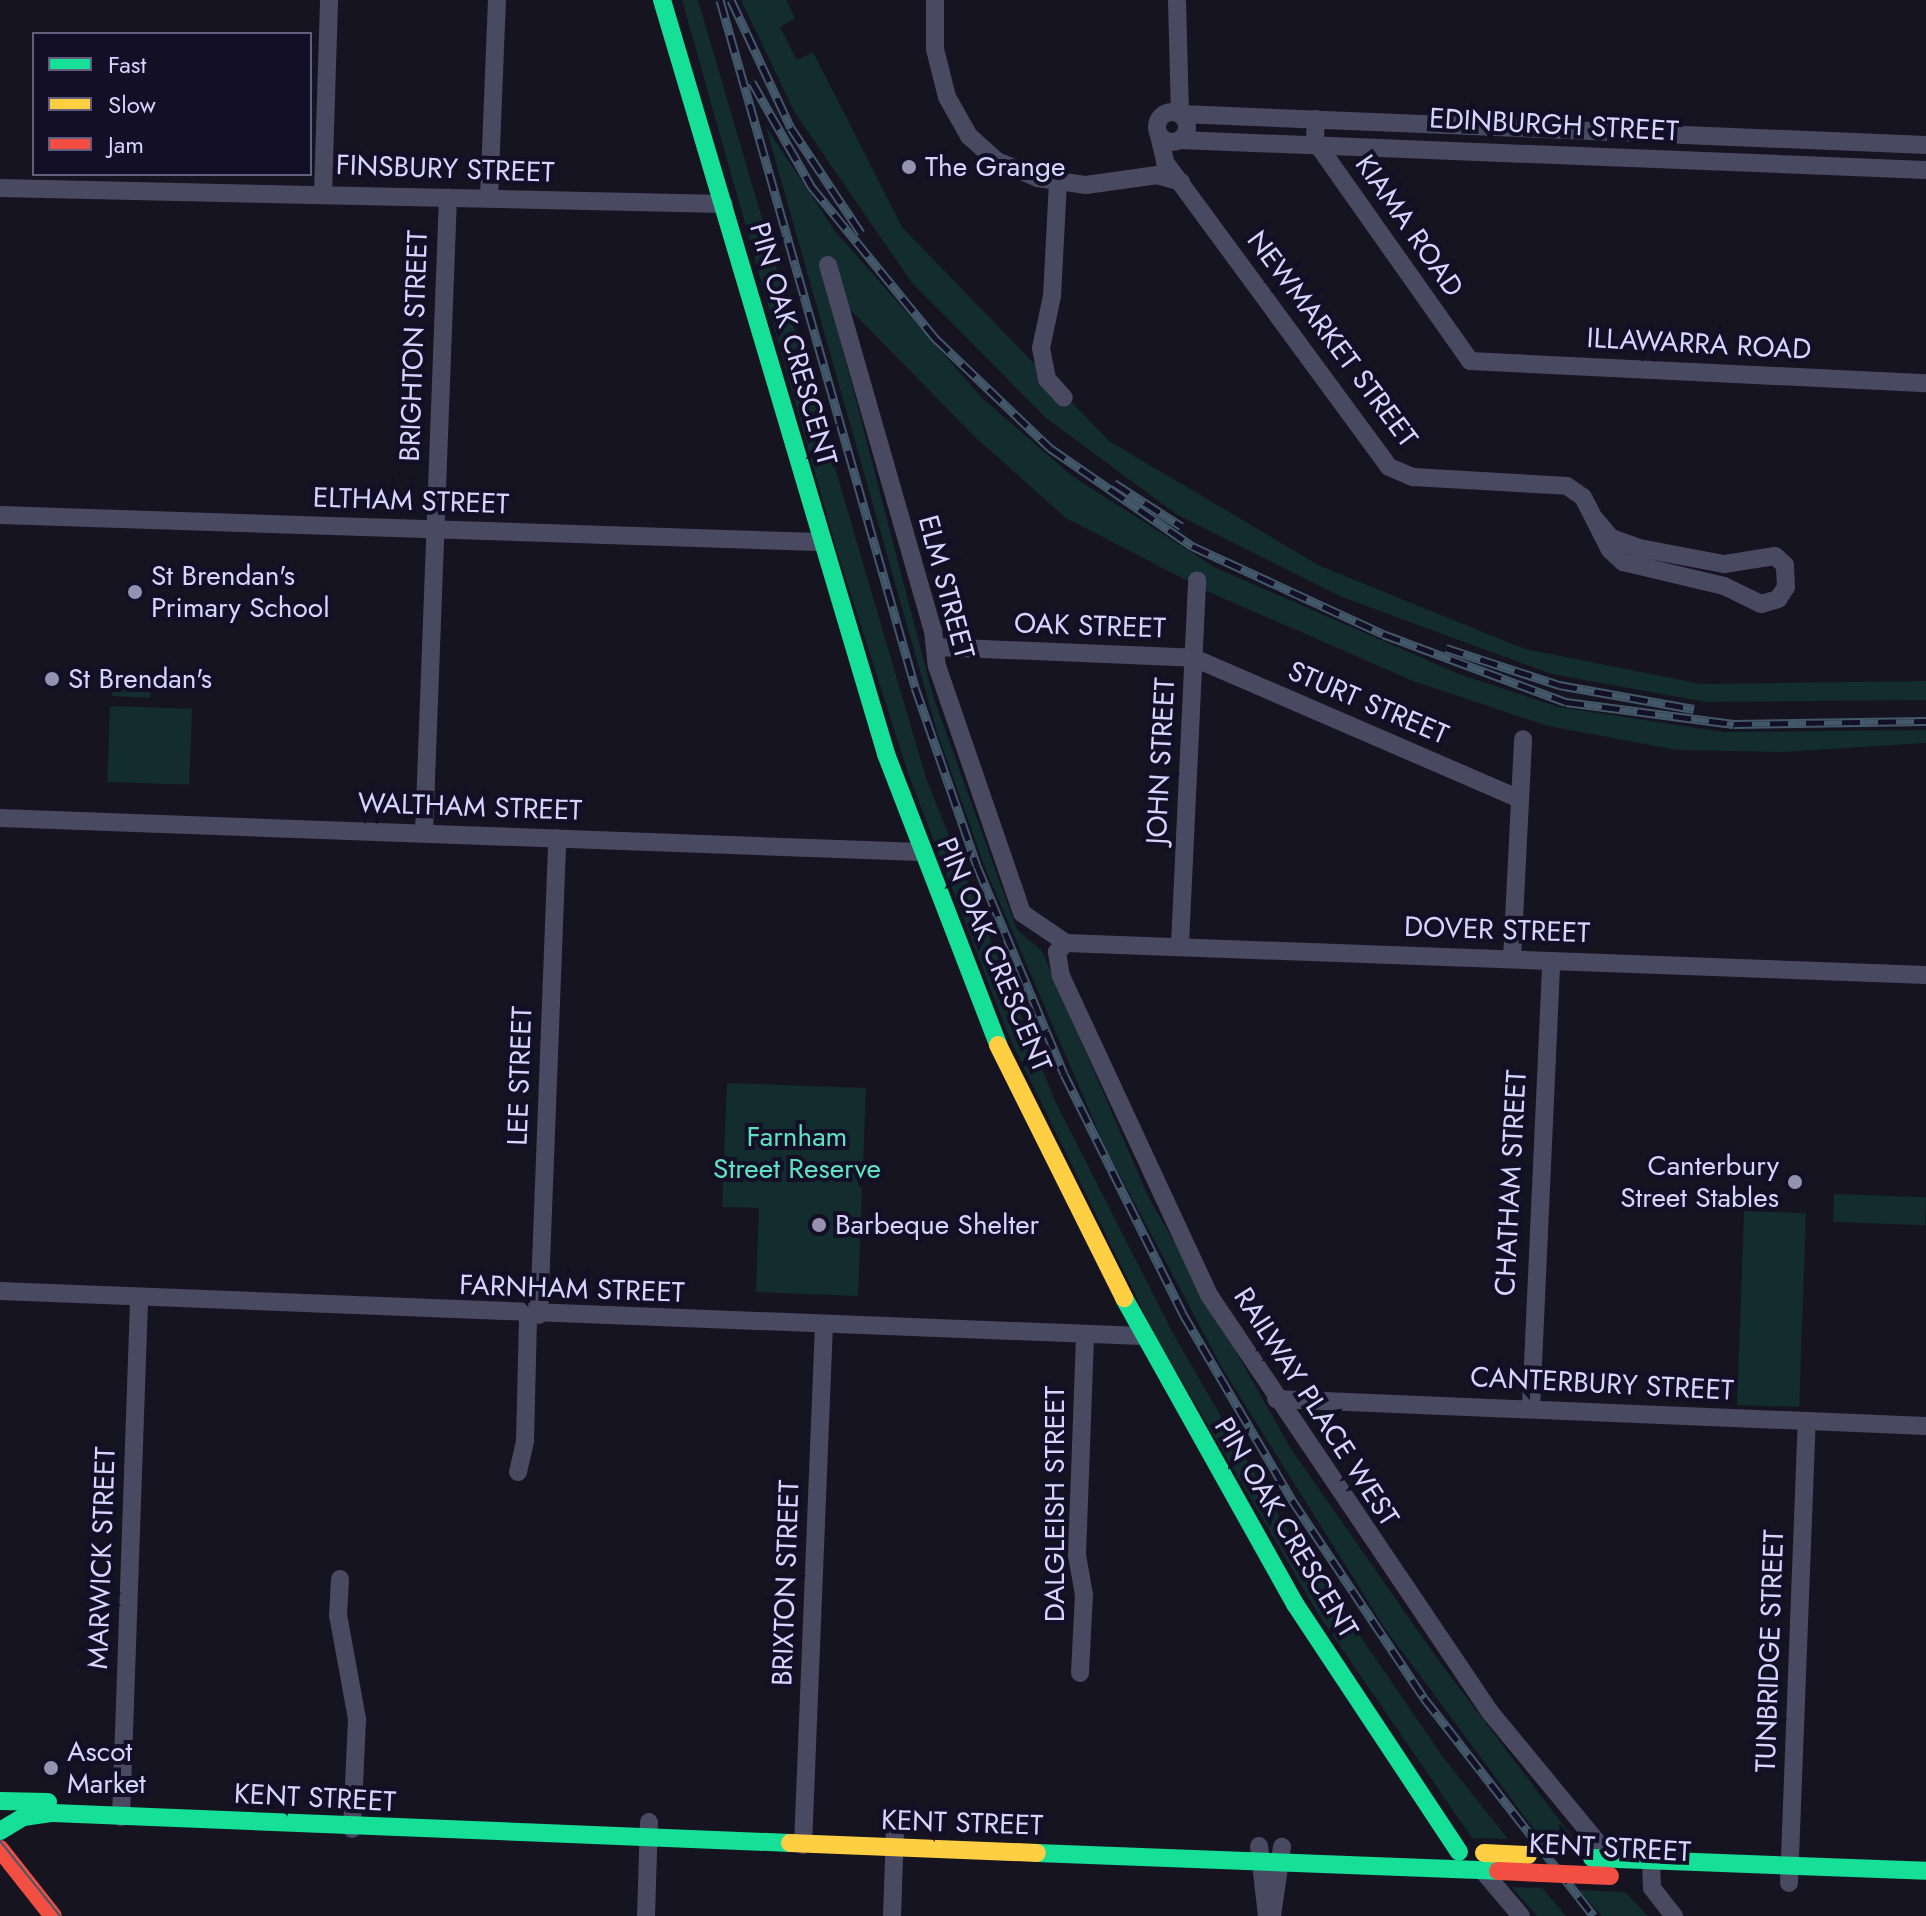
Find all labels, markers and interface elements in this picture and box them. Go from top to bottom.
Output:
legend [32,32,312,176]
text: Fast [108,47,146,82]
text: Slow [108,87,156,122]
street label: EDINBURGH STREET [1428,102,1680,148]
text: Jam [108,127,144,162]
street label: FINSBURY STREET [335,148,555,190]
street label: KIAMA ROAD [1348,149,1470,303]
place label: The Grange [925,150,1065,184]
marker: The Grange [900,158,918,176]
street label: PIN OAK CRESCENT [742,219,844,469]
street label: NEWMARKET STREET [1240,224,1424,454]
street label: BRIGHTON STREET [393,230,435,462]
street label: ILLAWARRA ROAD [1586,321,1812,367]
street label: ELTHAM STREET [312,481,510,521]
street label: ELM STREET [911,512,981,662]
place label: St Brendan's Primary School [151,559,330,625]
marker: St Brendan's Primary School [126,583,144,601]
street label: OAK STREET [1014,607,1166,645]
street label: STURT STREET [1283,654,1453,752]
place label: St Brendan's [68,662,212,696]
marker: St Brendan's [43,670,61,688]
street label: JOHN STREET [1140,677,1182,845]
street label: WALTHAM STREET [357,786,583,828]
street label: PIN OAK CRESCENT [929,833,1059,1077]
street label: DOVER STREET [1403,910,1591,950]
street label: LEE STREET [501,1006,539,1146]
street label: CHATHAM STREET [1488,1069,1534,1297]
park label: Farnham Street Reserve [713,1120,881,1186]
place label: Canterbury Street Stables [1620,1149,1779,1215]
marker: Canterbury Street Stables [1786,1173,1804,1191]
place label: Barbeque Shelter [835,1208,1039,1242]
marker: Barbeque Shelter [810,1216,828,1234]
street label: FARNHAM STREET [459,1268,685,1310]
street label: RAILWAY PLACE WEST [1226,1282,1406,1532]
street label: CANTERBURY STREET [1469,1360,1735,1408]
street label: DALGLEISH STREET [1038,1386,1072,1622]
street label: PIN OAK CRESCENT [1207,1412,1365,1644]
street label: MARWICK STREET [81,1446,123,1670]
street label: BRIXTON STREET [766,1479,806,1687]
street label: TUNBRIDGE STREET [1749,1529,1791,1773]
place label: Ascot Market [67,1735,146,1801]
marker: Ascot Market [42,1759,60,1777]
street label: KENT STREET [233,1777,397,1819]
street label: KENT STREET [880,1803,1044,1843]
street label: KENT STREET [1528,1827,1692,1869]

